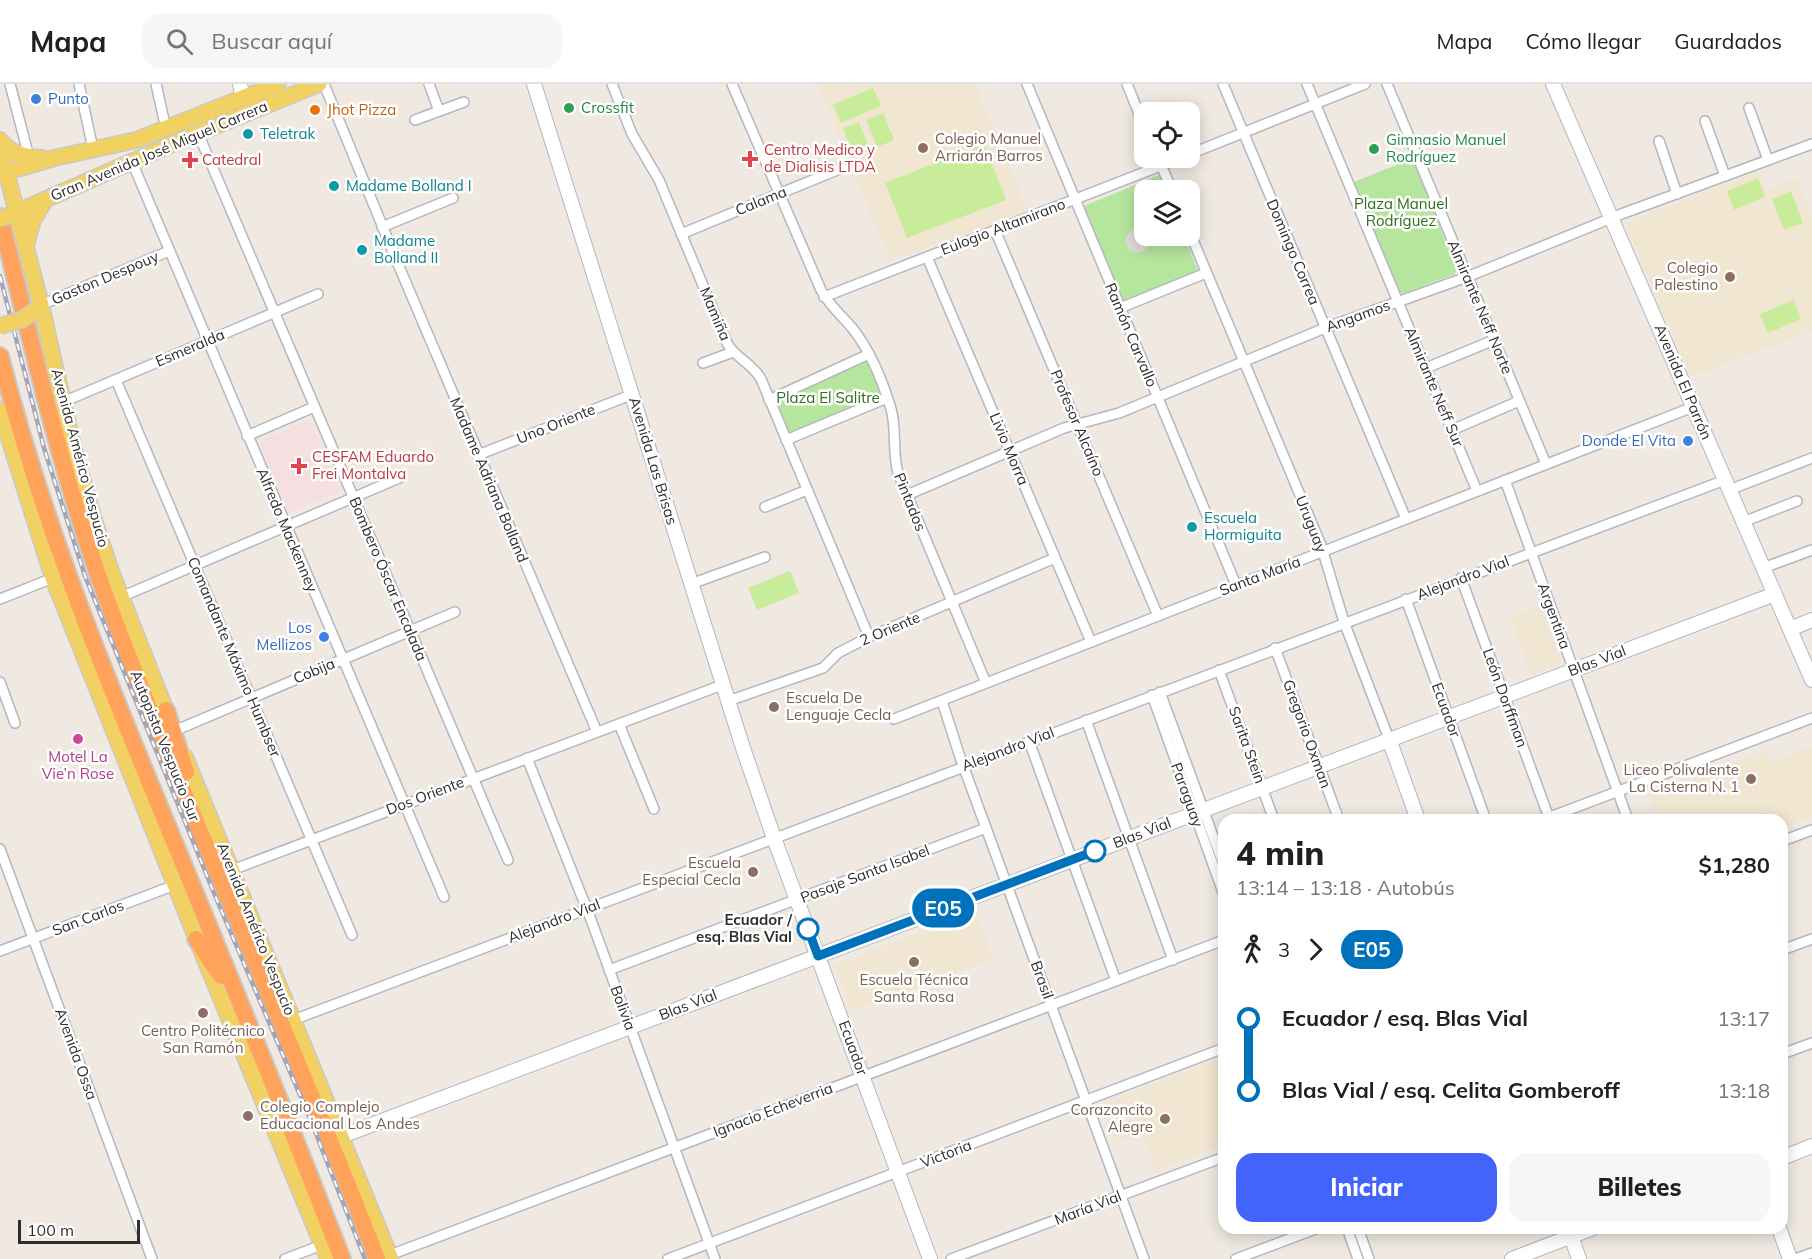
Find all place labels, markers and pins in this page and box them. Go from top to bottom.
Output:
place label: Punto [48,89,89,108]
marker: Punto [29,92,43,106]
place label: Crossfit [581,98,634,117]
place label: Jhot Pizza [327,100,396,119]
marker: Crossfit [562,101,576,115]
marker: Jhot Pizza [308,103,322,117]
place label: Teletrak [260,124,315,143]
marker: Teletrak [241,127,255,141]
place label: Colegio Manuel Arriarán Barros [935,129,1043,165]
place label: Gimnasio Manuel Rodríguez [1386,130,1506,166]
place label: Centro Medico y de Dialisis LTDA [764,140,876,176]
marker: Colegio Manuel Arriarán Barros [916,141,930,155]
marker: Gimnasio Manuel Rodríguez [1367,142,1381,156]
place label: Catedral [202,150,261,169]
marker: Centro Medico y de Dialisis LTDA [741,150,759,168]
marker: Catedral [183,153,197,167]
place label: Madame Bolland I [346,176,472,195]
marker: Madame Bolland I [327,179,341,193]
place label: Madame Bolland II [374,231,438,267]
marker: Madame Bolland II [355,243,369,257]
place label: Colegio Palestino [1654,258,1718,294]
marker: Colegio Palestino [1723,270,1737,284]
place label: Donde El Vita [1582,431,1676,450]
marker: Donde El Vita [1681,434,1695,448]
place label: CESFAM Eduardo Frei Montalva [312,447,434,483]
marker: CESFAM Eduardo Frei Montalva [290,457,308,475]
place label: Escuela Hormiguita [1204,508,1282,544]
marker: Escuela Hormiguita [1185,520,1199,534]
place label: Los Mellizos [257,618,312,654]
marker: Los Mellizos [317,630,331,644]
place label: Escuela De Lenguaje Cecla [786,688,891,724]
marker: Escuela De Lenguaje Cecla [767,700,781,714]
marker: Motel La Vie’n Rose [71,732,85,746]
place label: Motel La Vie’n Rose [42,747,114,783]
place label: Liceo Polivalente La Cisterna N. 1 [1624,760,1739,796]
marker: Liceo Polivalente La Cisterna N. 1 [1744,772,1758,786]
unlabelled marker [1084,840,1106,862]
place label: Escuela Especial Cecla [642,853,741,889]
marker: Escuela Especial Cecla [746,865,760,879]
place label: Ecuador / esq. Blas Vial [696,910,793,946]
marker: Ecuador / esq. Blas Vial [797,918,819,940]
marker: Escuela Técnica Santa Rosa [907,955,921,969]
place label: Escuela Técnica Santa Rosa [859,970,969,1006]
marker: Centro Politécnico San Ramón [196,1006,210,1020]
place label: Centro Politécnico San Ramón [141,1021,265,1057]
place label: Colegio Complejo Educacional Los Andes [260,1097,420,1133]
place label: Corazoncito Alegre [1071,1100,1153,1136]
marker: Colegio Complejo Educacional Los Andes [241,1109,255,1123]
marker: Corazoncito Alegre [1158,1112,1172,1126]

